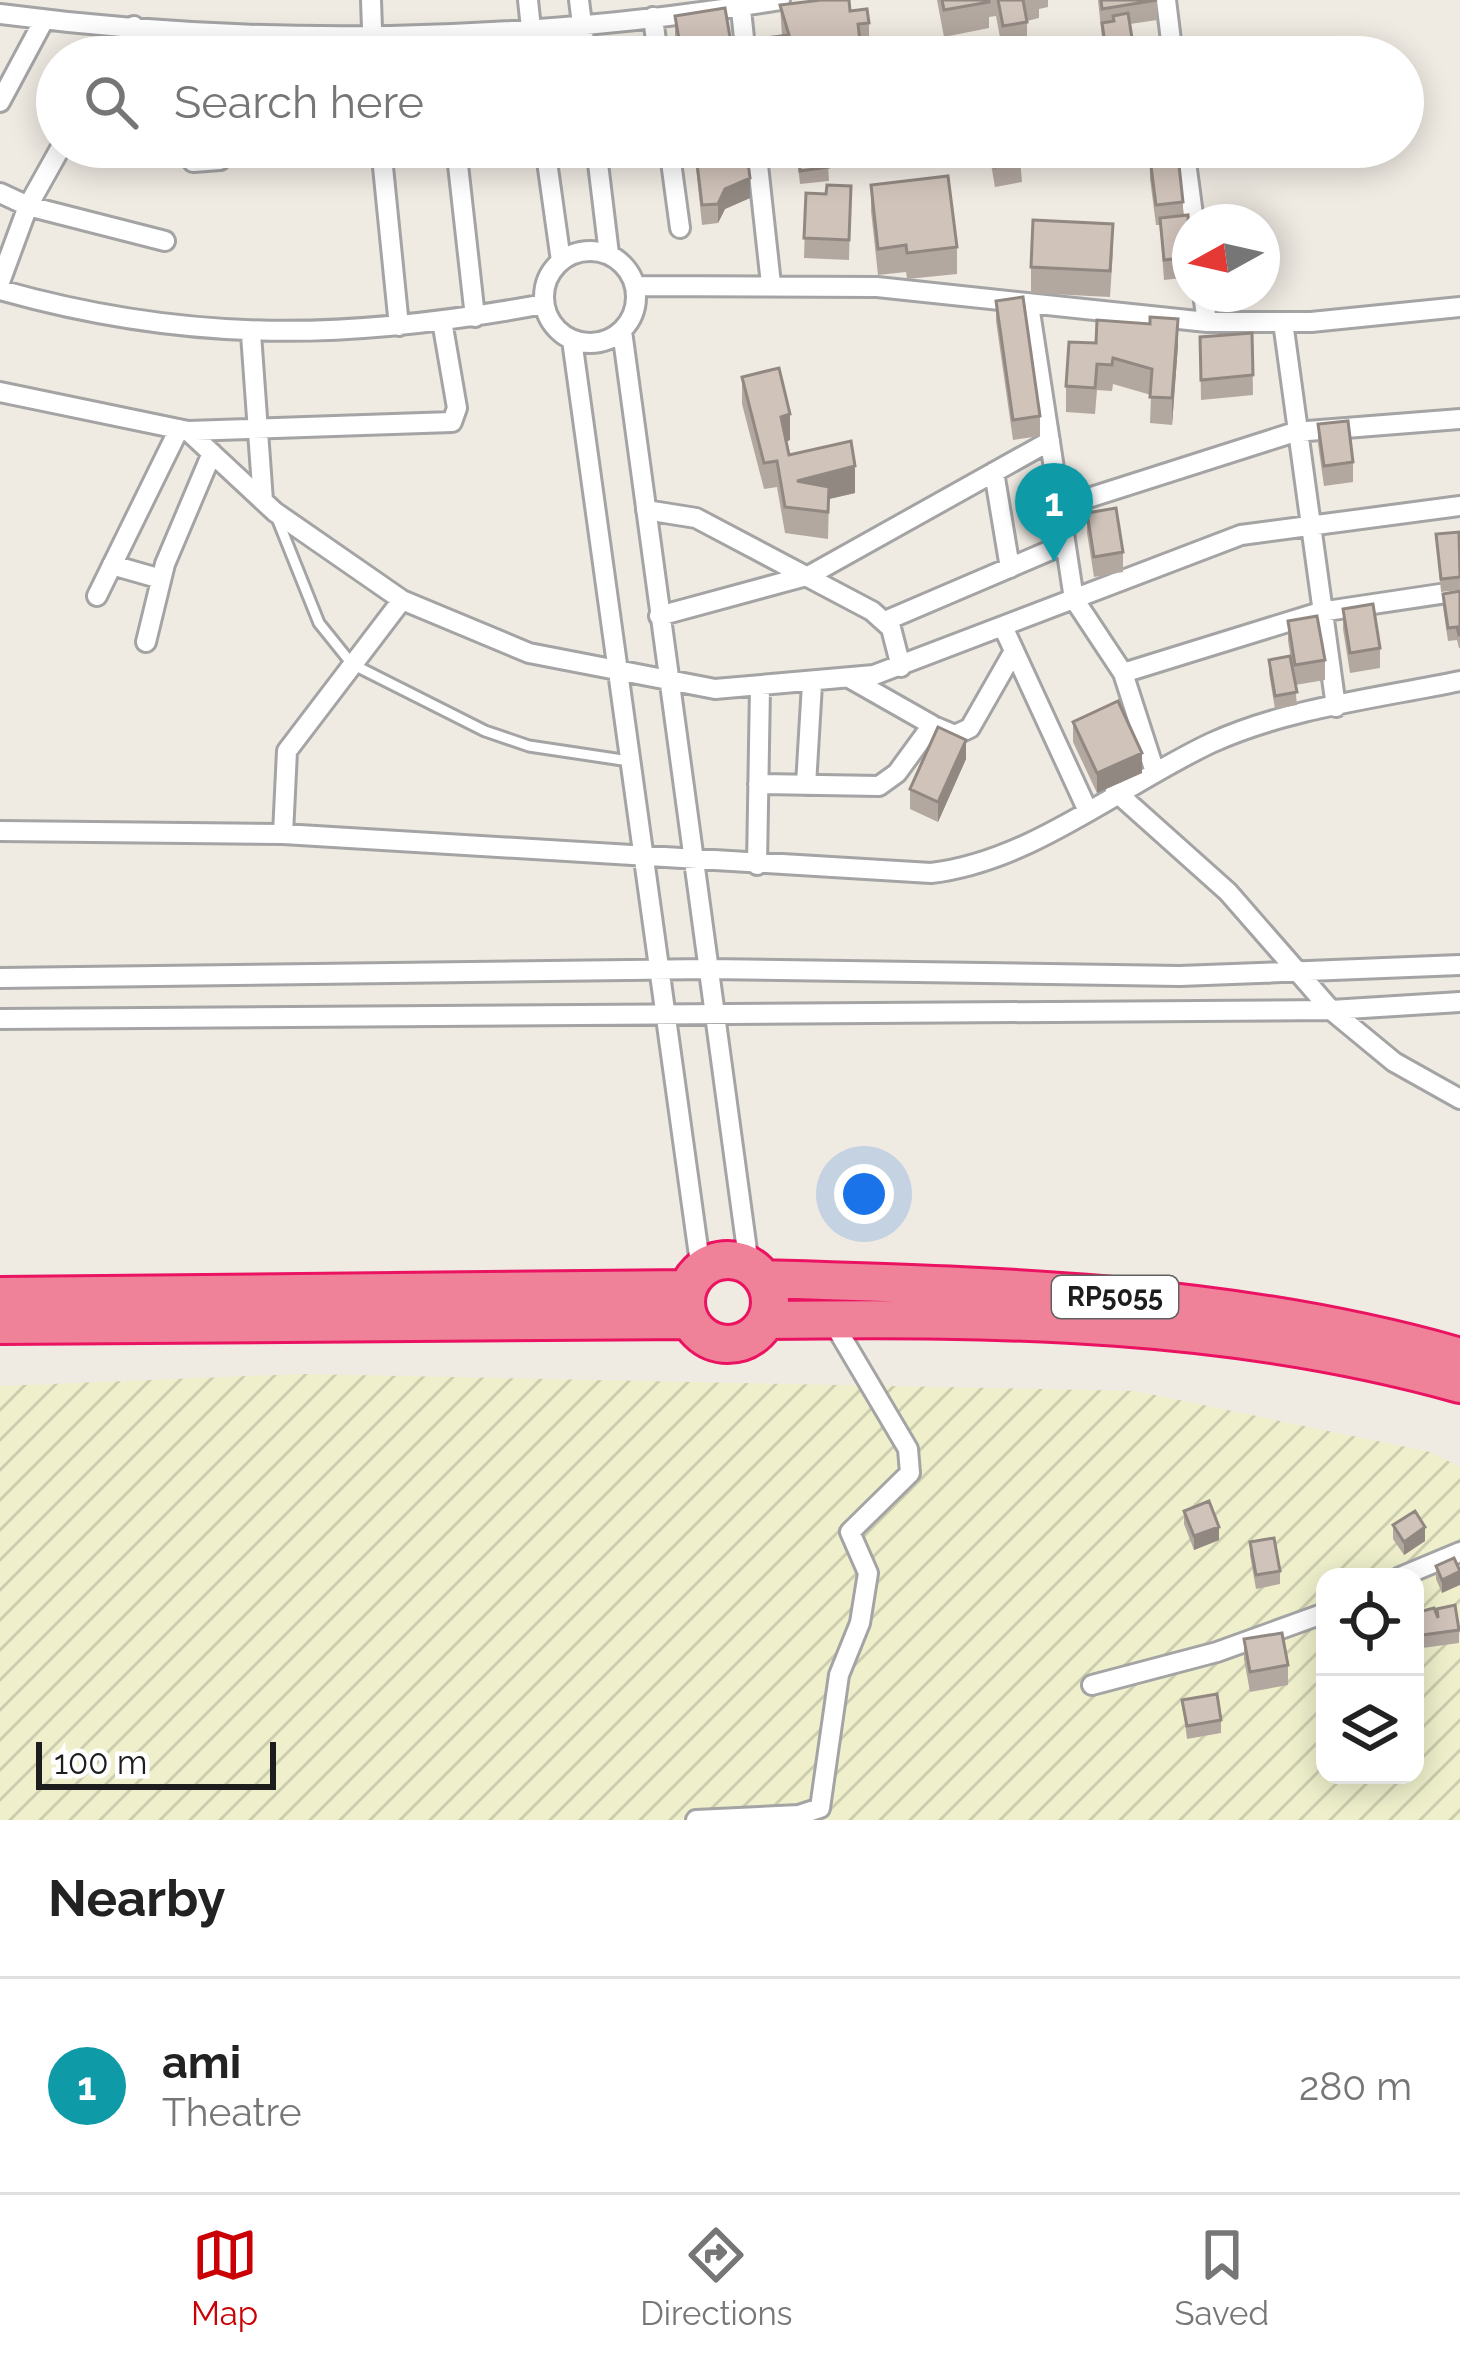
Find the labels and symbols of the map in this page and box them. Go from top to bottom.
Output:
north arrow [1172,204,1280,312]
pin: 1 [1015,463,1093,562]
your location [834,1164,894,1224]
road number: RP5055 [1052,1276,1178,1318]
scale bar [36,1736,276,1789]

